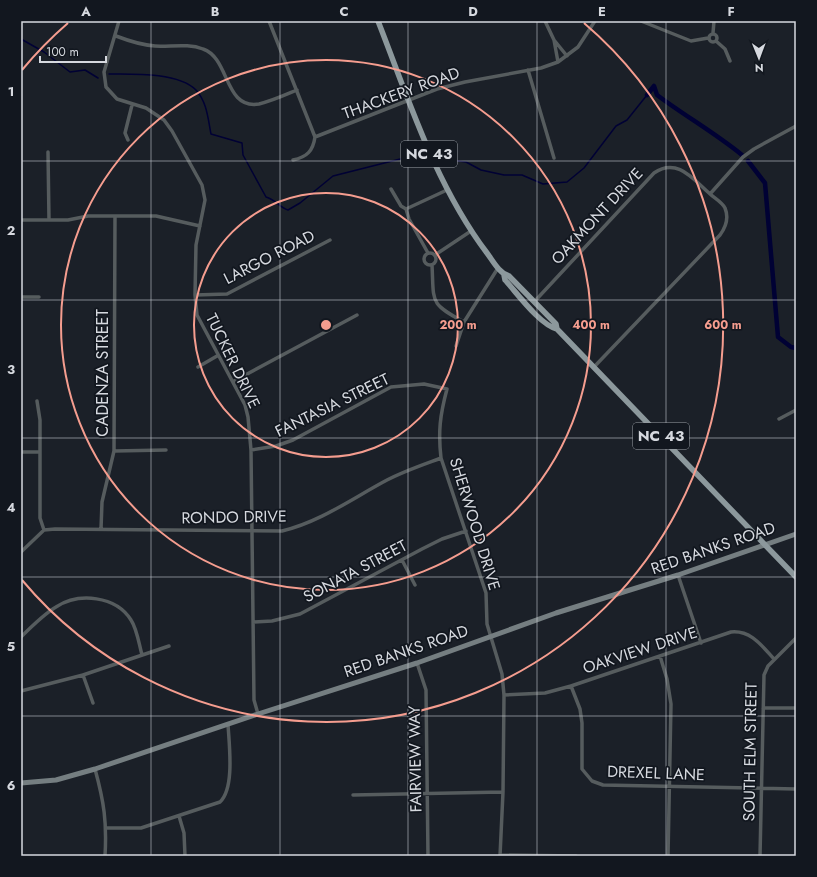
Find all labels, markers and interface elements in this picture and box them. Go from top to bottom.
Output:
text: A [80,2,91,21]
text: B [211,2,220,21]
text: C [339,2,349,21]
text: D [468,2,478,21]
text: E [598,2,606,21]
text: F [727,2,735,21]
scale bar [40,38,106,64]
north arrow [739,38,779,78]
text: 100 m [46,43,79,61]
text: N [755,60,764,76]
street label: THACKERY ROAD [339,61,463,125]
text: 1 [8,82,14,101]
road number: NC 43 [401,141,457,167]
street label: OAKMONT DRIVE [546,162,648,270]
text: 2 [7,221,15,240]
street label: LARGO ROAD [219,224,319,290]
street label: CADENZA STREET [91,309,114,437]
street label: TUCKER DRIVE [200,310,266,412]
text: 200 m [439,316,477,334]
text: 400 m [572,316,610,334]
text: 600 m [704,316,742,334]
centre of rings [319,318,333,332]
text: 3 [7,360,15,379]
street label: FANTASIA STREET [271,367,393,443]
road number: NC 43 [633,423,689,449]
street label: SHERWOOD DRIVE [444,455,506,593]
text: 4 [6,498,16,517]
street label: RONDO DRIVE [181,505,287,529]
street label: RED BANKS ROAD [648,516,778,580]
street label: SONATA STREET [299,534,412,608]
street label: RED BANKS ROAD [341,619,471,683]
street label: OAKVIEW DRIVE [580,621,700,679]
text: 5 [7,637,15,656]
street label: SOUTH ELM STREET [737,682,763,822]
street label: FAIRVIEW WAY [403,705,427,813]
street label: DREXEL LANE [607,760,705,786]
text: 6 [7,776,16,795]

